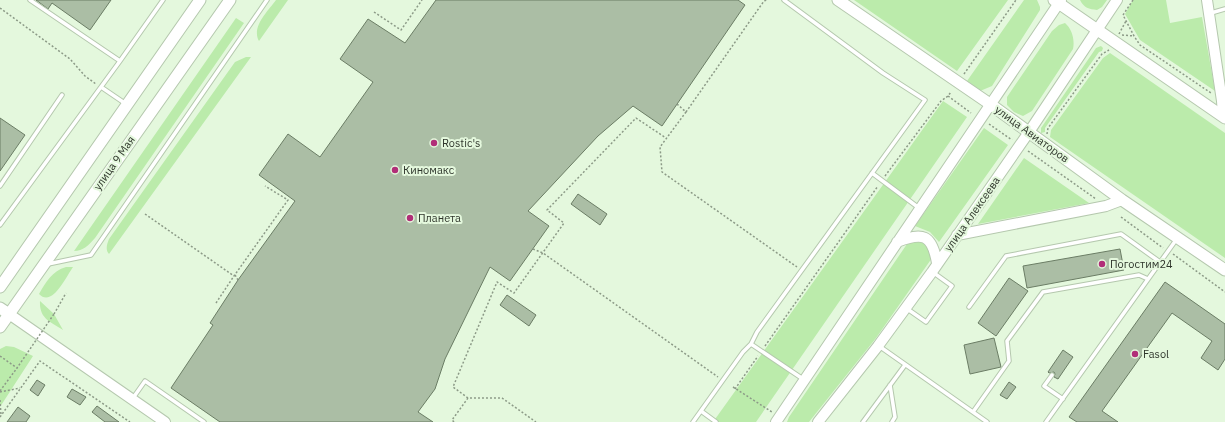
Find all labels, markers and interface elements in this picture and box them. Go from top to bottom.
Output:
street label: улица Авиаторов [992,102,1072,166]
street label: улица 9 Мая [90,133,138,193]
place label: Rostic's [442,136,480,150]
marker: Rostic's [429,138,439,148]
place label: Киномакс [403,163,455,177]
marker: Киномакс [390,165,400,175]
street label: улица Алексеева [941,174,1003,254]
place label: Планета [418,211,461,225]
marker: Планета [405,213,415,223]
place label: Погостим24 [1110,257,1173,271]
marker: Погостим24 [1097,259,1107,269]
place label: Fasol [1143,347,1169,361]
marker: Fasol [1130,349,1140,359]

